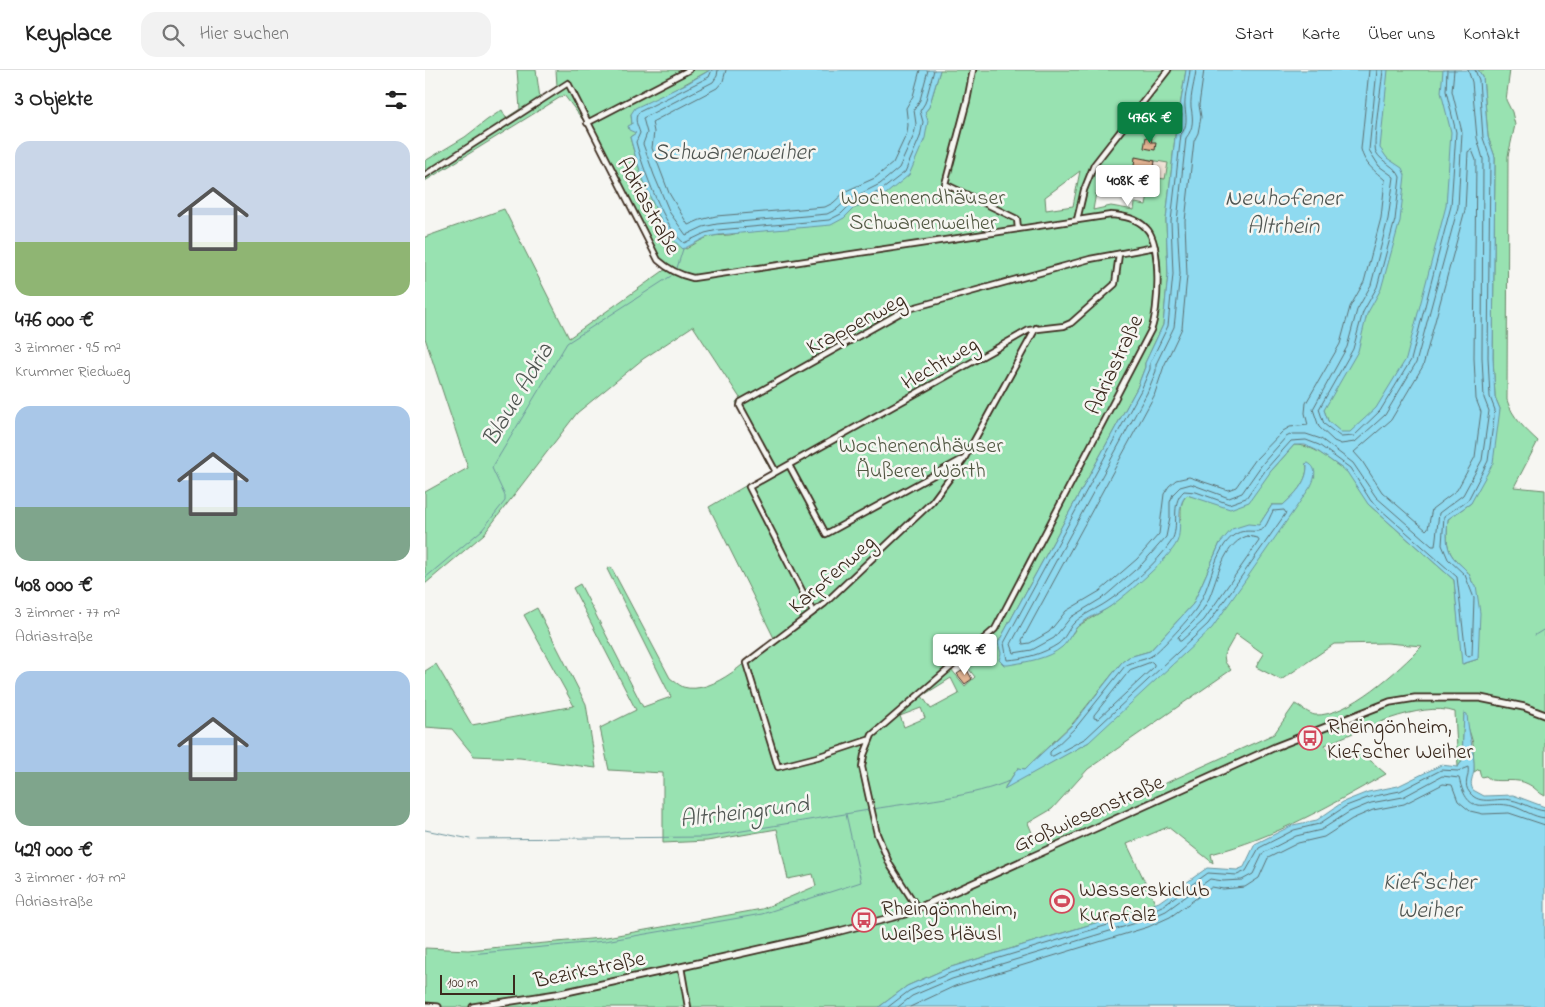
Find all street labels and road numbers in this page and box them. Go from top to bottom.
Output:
street label: Adriastraße [607,152,687,261]
street label: Krappenweg [801,285,912,365]
street label: Adriastraße [1079,310,1153,421]
street label: Hechtweg [896,330,986,400]
street label: Karpfenweg [782,528,884,623]
street label: Großwiesenstraße [1009,767,1170,862]
street label: Bezirkstraße [530,944,648,999]

